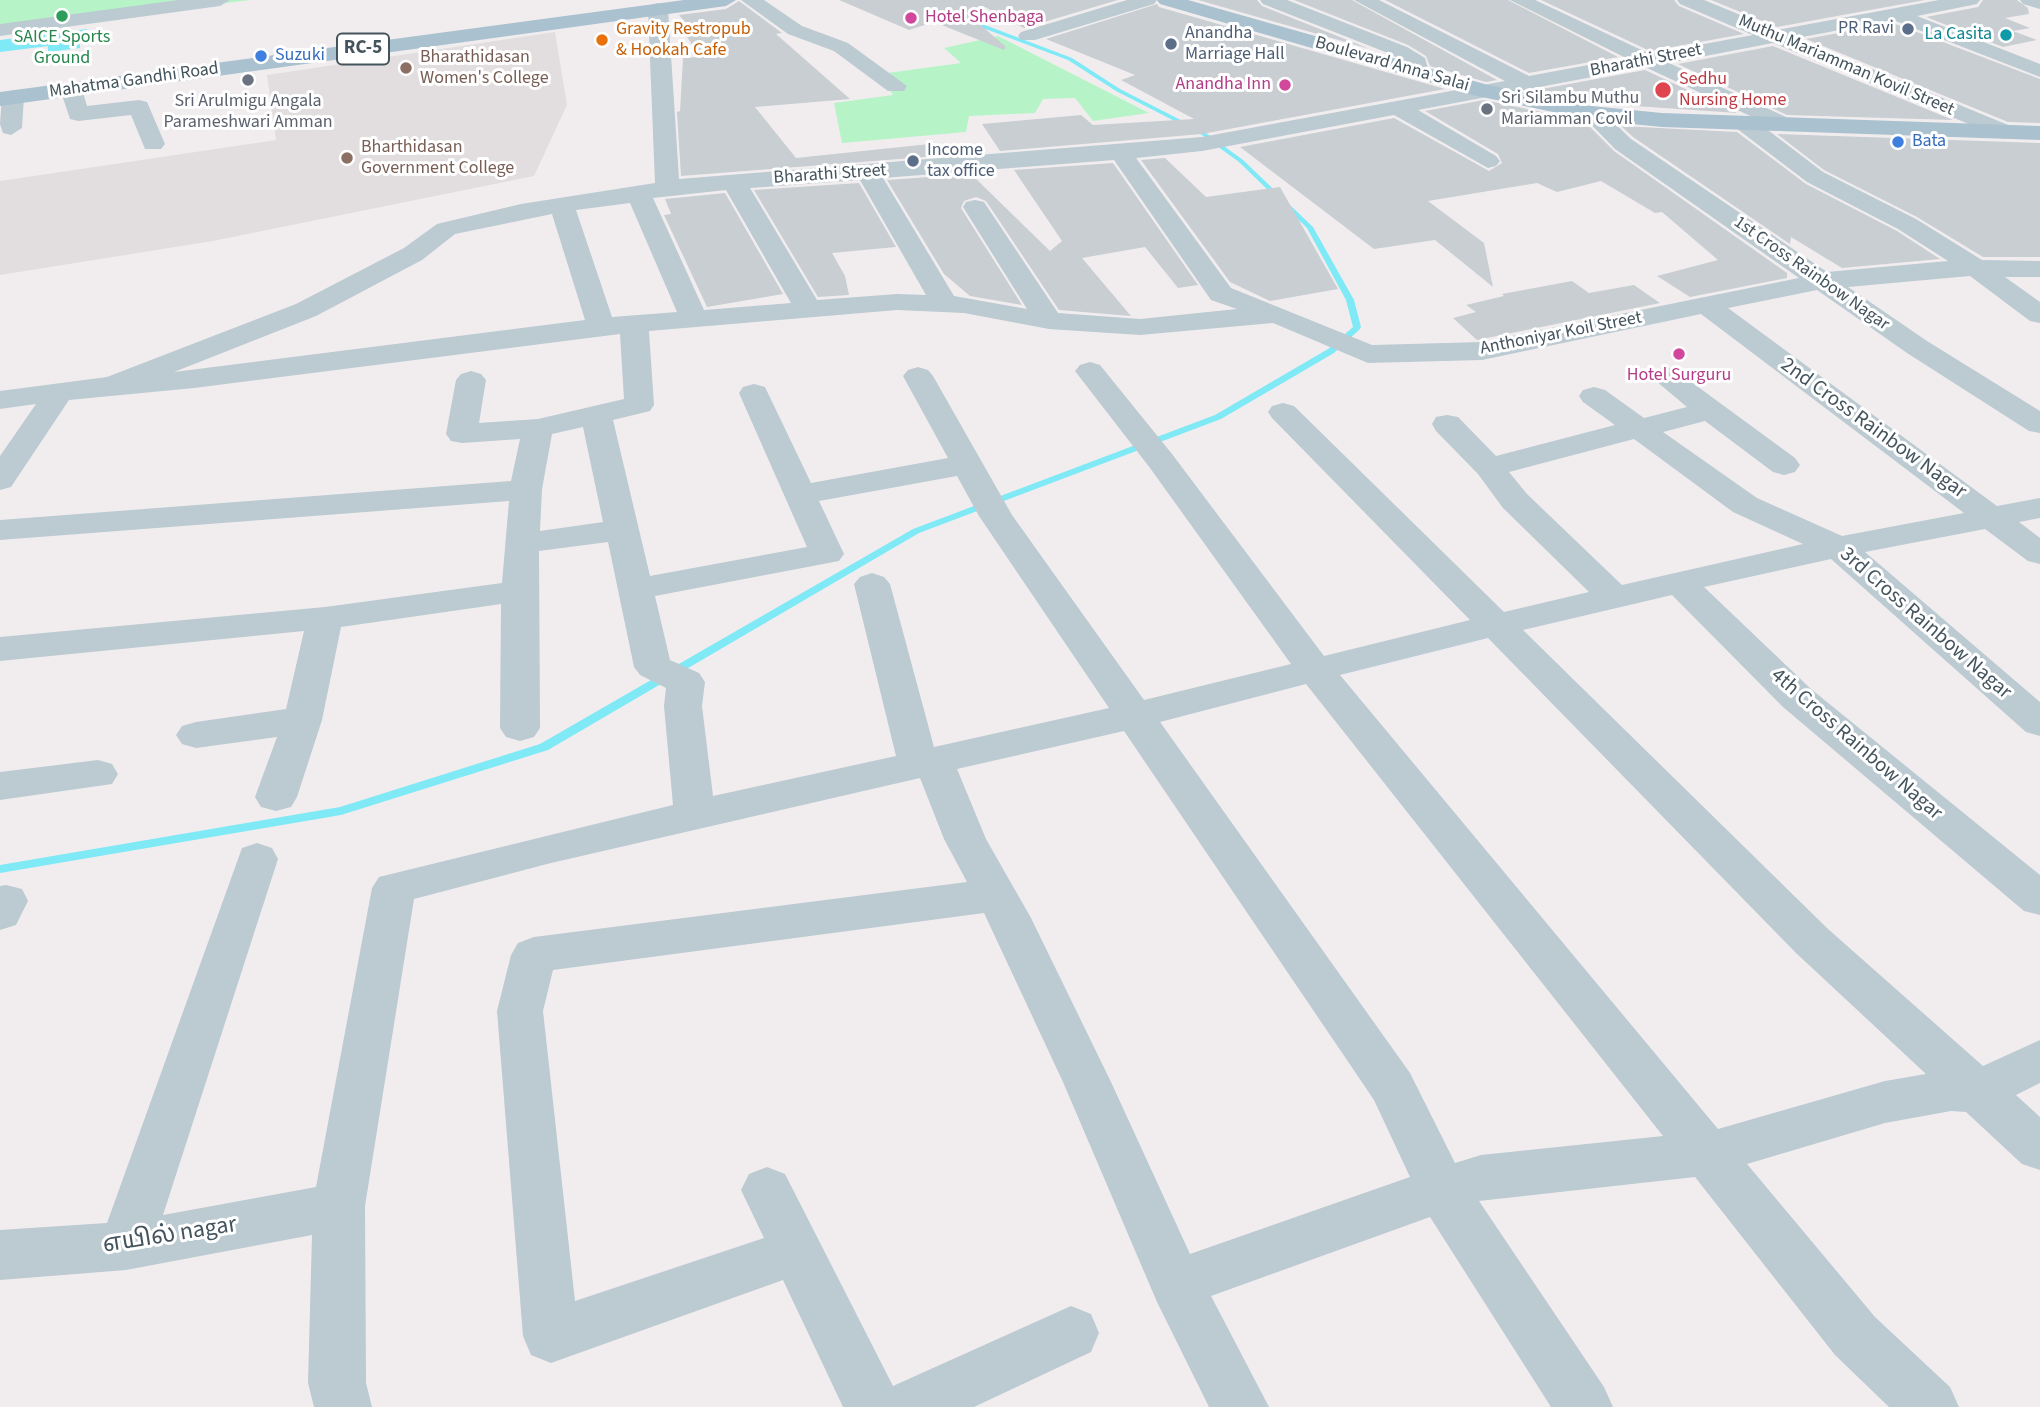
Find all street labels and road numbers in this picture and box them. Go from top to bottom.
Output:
street label: Muthu Mariamman Kovil Street [1735,11,1957,121]
street label: Boulevard Anna Salai [1312,33,1472,97]
road number: RC-5 [337,34,389,64]
street label: Bharathi Street [1588,40,1704,82]
street label: Mahatma Gandhi Road [48,58,220,104]
street label: Bharathi Street [773,160,887,190]
street label: 1st Cross Rainbow Nagar [1729,212,1893,336]
street label: Anthoniyar Koil Street [1478,308,1644,360]
street label: 2nd Cross Rainbow Nagar [1775,353,1971,505]
street label: 3rd Cross Rainbow Nagar [1834,543,2016,705]
street label: 4th Cross Rainbow Nagar [1765,664,1947,826]
street label: எயில் nagar [101,1211,239,1261]

